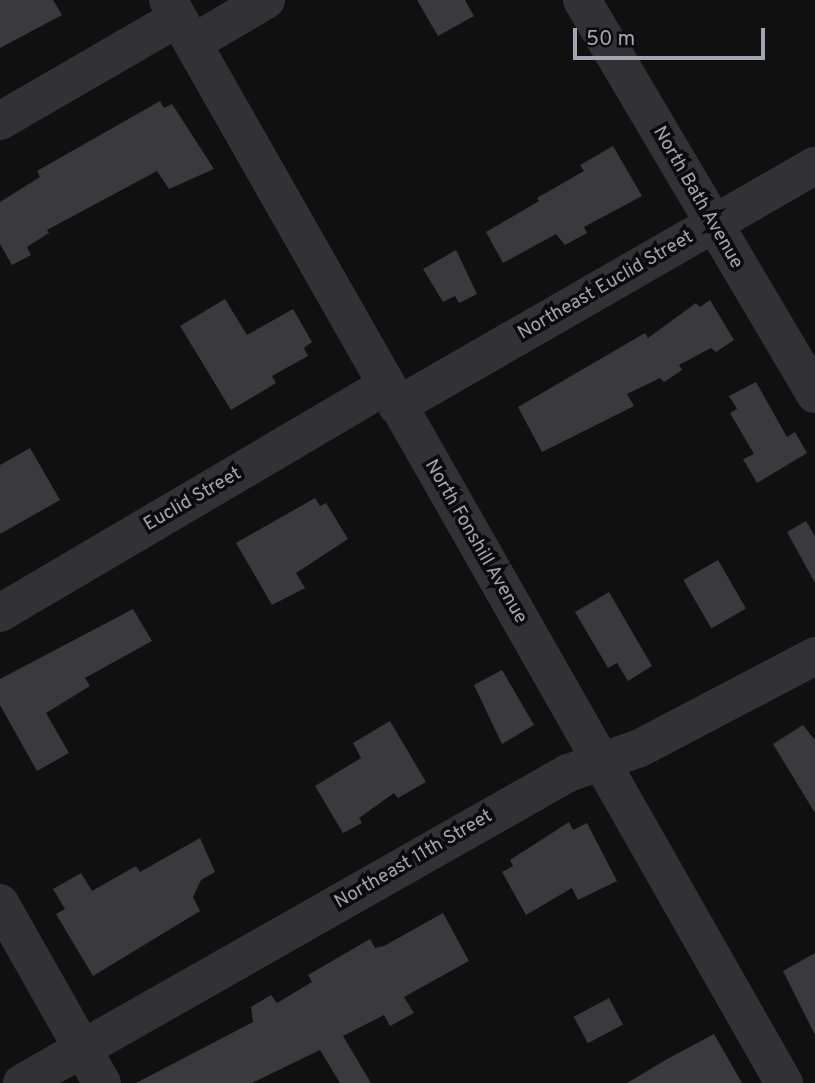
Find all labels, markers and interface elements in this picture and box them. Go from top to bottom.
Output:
scale bar [577,14,770,58]
text: 50 m [586,26,635,53]
street label: North Bath Avenue [647,122,747,274]
street label: Northeast Euclid Street [514,226,698,346]
street label: North Fonshill Avenue [419,456,531,628]
street label: Euclid Street [140,463,246,537]
street label: Northeast 11th Street [331,806,497,914]

